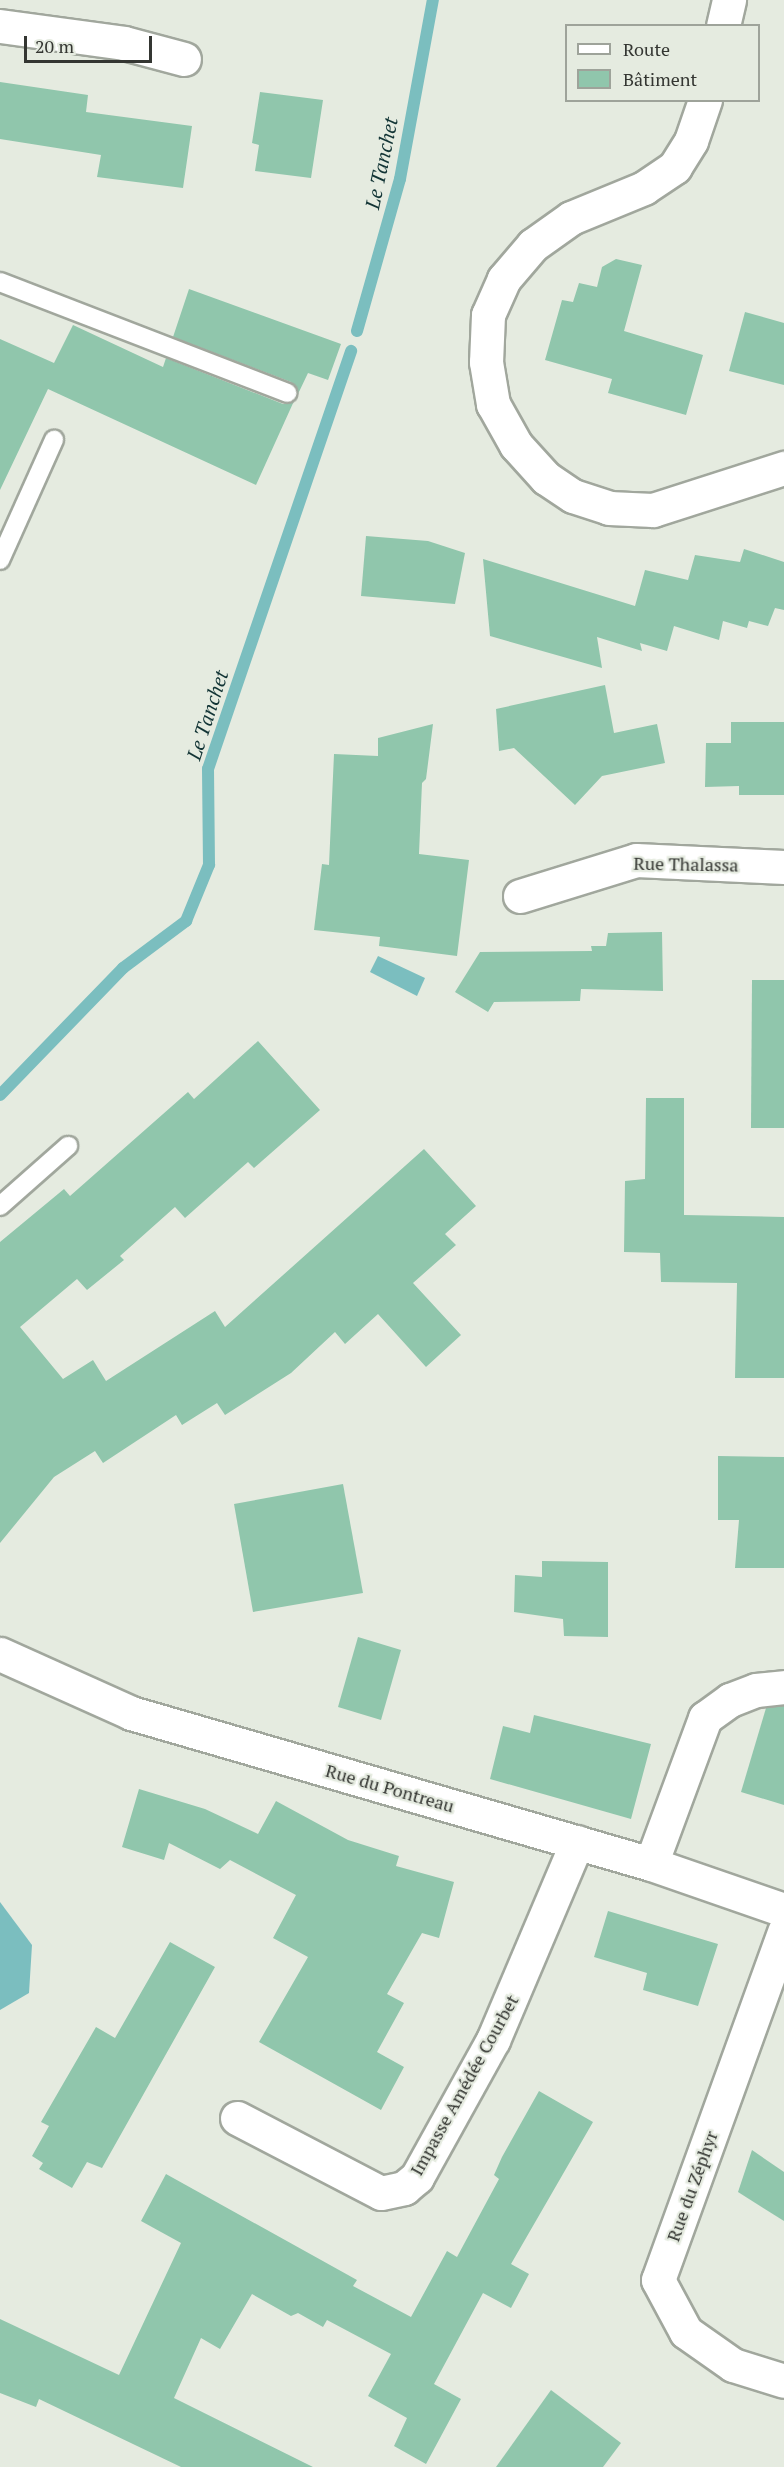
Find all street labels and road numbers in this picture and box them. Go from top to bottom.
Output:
street label: Rue Thalassa [633,852,739,876]
street label: Rue du Pontreau [323,1759,457,1817]
street label: Impasse Amédée Courbet [405,1991,523,2179]
street label: Rue du Zéphyr [662,2128,722,2244]

